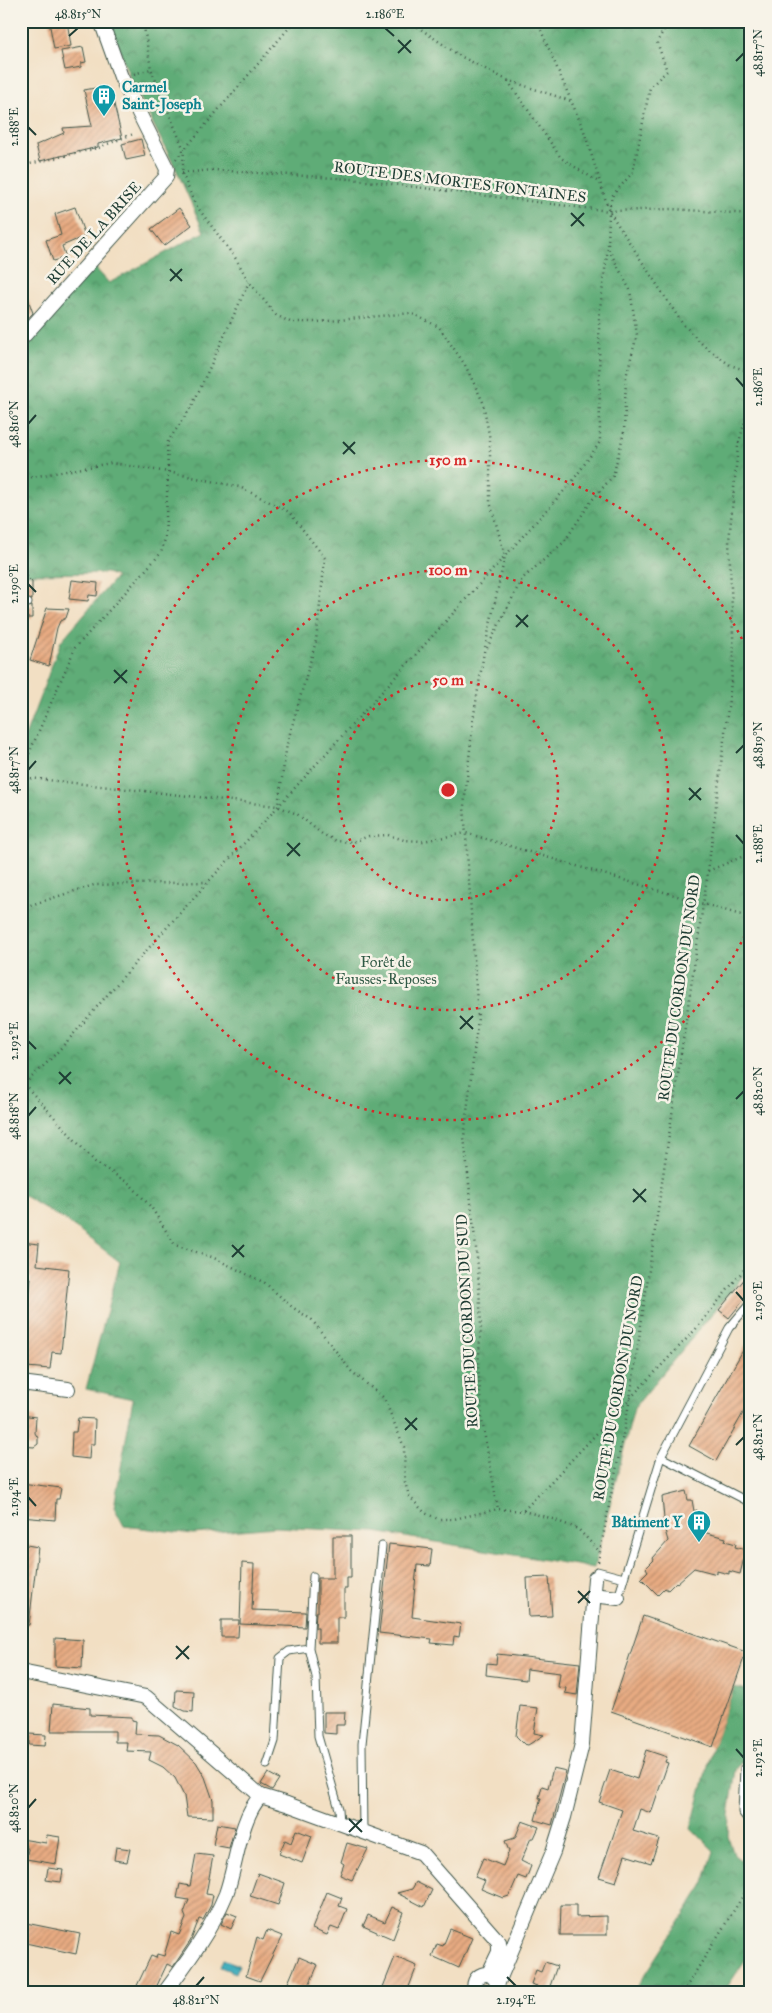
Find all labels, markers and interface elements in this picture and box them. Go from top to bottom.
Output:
text: 48.815°N [55,7,101,21]
text: 2.186°E [366,7,405,21]
text: 48.817°N [751,29,765,77]
place label: Carmel Saint-Joseph [122,78,202,114]
building icon: Carmel Saint-Joseph [91,83,117,117]
text: 2.188°E [7,107,21,147]
street label: ROUTE DES MORTES FONTAINES [333,158,587,206]
street label: RUE DE LA BRISE [43,178,145,288]
text: 2.186°E [751,367,765,406]
text: 48.816°N [7,400,21,448]
text: 150 m [429,451,467,469]
text: 100 m [428,561,468,579]
text: 2.190°E [7,564,21,604]
text: 50 m [432,671,464,689]
text: 48.819°N [751,721,765,769]
text: 48.817°N [7,746,21,794]
centre of rings [439,781,457,799]
text: 2.188°E [751,824,765,864]
street label: ROUTE DU CORDON DU NORD [654,873,704,1102]
park label: Forêt de Fausses-Reposes [335,953,437,988]
text: 2.192°E [7,1021,21,1060]
text: 48.820°N [751,1066,765,1116]
text: 48.818°N [7,1092,21,1140]
street label: ROUTE DU CORDON DU SUD [452,1213,482,1429]
street label: ROUTE DU CORDON DU NORD [589,1274,647,1502]
text: 2.190°E [751,1281,765,1321]
text: 48.821°N [751,1413,765,1461]
text: 2.194°E [7,1477,21,1517]
building icon: Bâtiment Y [686,1509,712,1543]
place label: Bâtiment Y [611,1513,683,1531]
text: 2.192°E [751,1738,765,1777]
text: 48.820°N [7,1783,21,1833]
text: 48.821°N [172,1993,220,2007]
text: 2.194°E [496,1993,536,2007]

